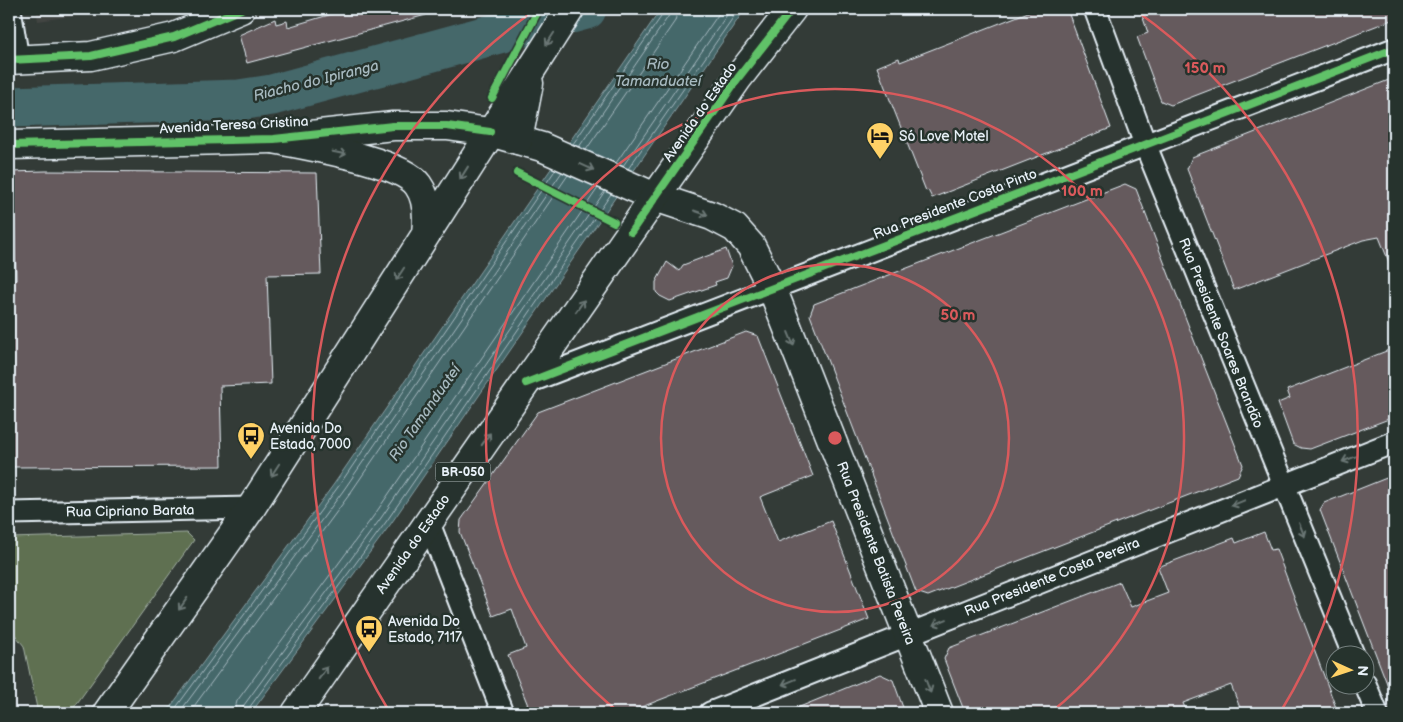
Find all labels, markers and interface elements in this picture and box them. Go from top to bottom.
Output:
one-way arrow [545,31,555,45]
water label: Rio Tamanduateí [615,55,704,91]
water label: Riacho do Ipiranga [251,56,381,106]
street label: Avenida do Estado [659,59,741,165]
text: 150 m [1184,59,1226,78]
street label: Avenida Teresa Cristina [159,113,309,137]
hotel icon: Só Love Motel [865,121,895,160]
place label: Só Love Motel [899,128,989,145]
one-way arrow [330,149,346,158]
one-way arrow [579,162,594,172]
one-way arrow [459,165,469,179]
street label: Rua Presidente Costa Pinto [871,165,1039,243]
text: 100 m [1061,182,1103,201]
one-way arrow [693,209,709,218]
street label: Rua Presidente Soares Brandão [1175,235,1267,431]
one-way arrow [395,267,405,281]
one-way arrow [575,300,585,314]
text: 50 m [941,306,976,325]
one-way arrow [787,331,797,346]
water label: Rio Tamanduateí [385,359,467,465]
place label: Avenida Do Estado, 7000 [270,420,351,453]
bus stop icon: Avenida Do Estado, 7000 [236,421,266,460]
centre of rings [826,429,844,447]
one-way arrow [481,432,491,446]
one-way arrow [1342,455,1357,464]
street label: Rua Presidente Batista Pereira [833,459,919,647]
road number: BR-050 [436,462,490,482]
one-way arrow [270,463,280,477]
street label: Avenida do Estado [372,491,454,597]
one-way arrow [1230,499,1246,508]
street label: Rua Cipriano Barata [66,501,195,521]
one-way arrow [1297,522,1307,537]
street label: Rua Presidente Costa Pereira [962,534,1142,620]
one-way arrow [178,597,188,611]
place label: Avenida Do Estado, 7117 [388,613,462,646]
bus stop icon: Avenida Do Estado, 7117 [354,614,384,653]
one-way arrow [933,618,949,627]
north arrow [1326,644,1376,694]
text: N [1354,665,1371,676]
one-way arrow [318,666,328,680]
one-way arrow [924,677,933,693]
one-way arrow [782,678,798,687]

